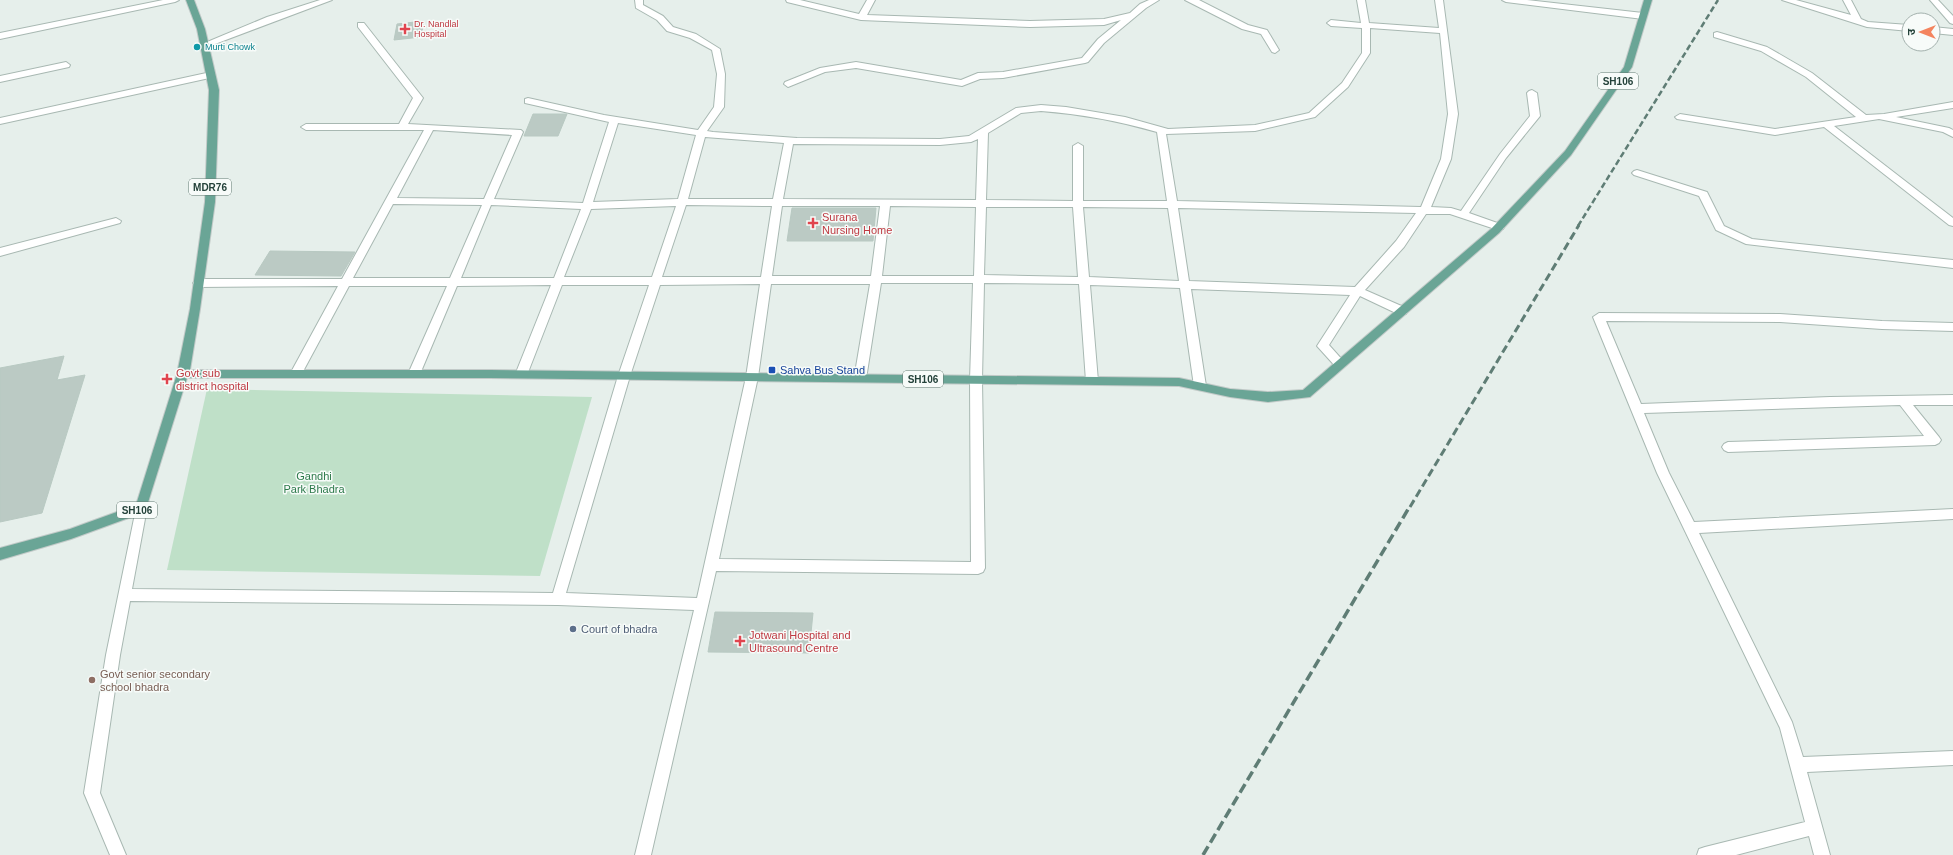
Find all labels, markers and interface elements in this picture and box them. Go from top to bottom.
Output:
north arrow [1901,12,1941,52]
place label: Dr. Nandlal Hospital [414,19,459,39]
marker: Dr. Nandlal Hospital [399,23,411,35]
text: उ [1905,28,1917,35]
marker: Murti Chowk [192,42,202,52]
place label: Murti Chowk [205,42,256,52]
road number: SH106 [1598,73,1638,89]
road number: MDR76 [189,179,231,195]
place label: Surana Nursing Home [822,211,892,236]
marker: Surana Nursing Home [807,217,819,229]
place label: Sahva Bus Stand [780,364,865,376]
marker: Sahva Bus Stand [767,365,777,375]
place label: Govt sub district hospital [176,367,249,392]
road number: SH106 [903,371,943,387]
marker: Govt sub district hospital [161,373,173,385]
park label: Gandhi Park Bhadra [283,470,345,495]
road number: SH106 [117,502,157,518]
place label: Court of bhadra [581,623,658,635]
marker: Court of bhadra [568,624,578,634]
place label: Jotwani Hospital and Ultrasound Centre [749,629,851,654]
marker: Jotwani Hospital and Ultrasound Centre [734,635,746,647]
place label: Govt senior secondary school bhadra [100,668,211,693]
marker: Govt senior secondary school bhadra [87,675,97,685]

